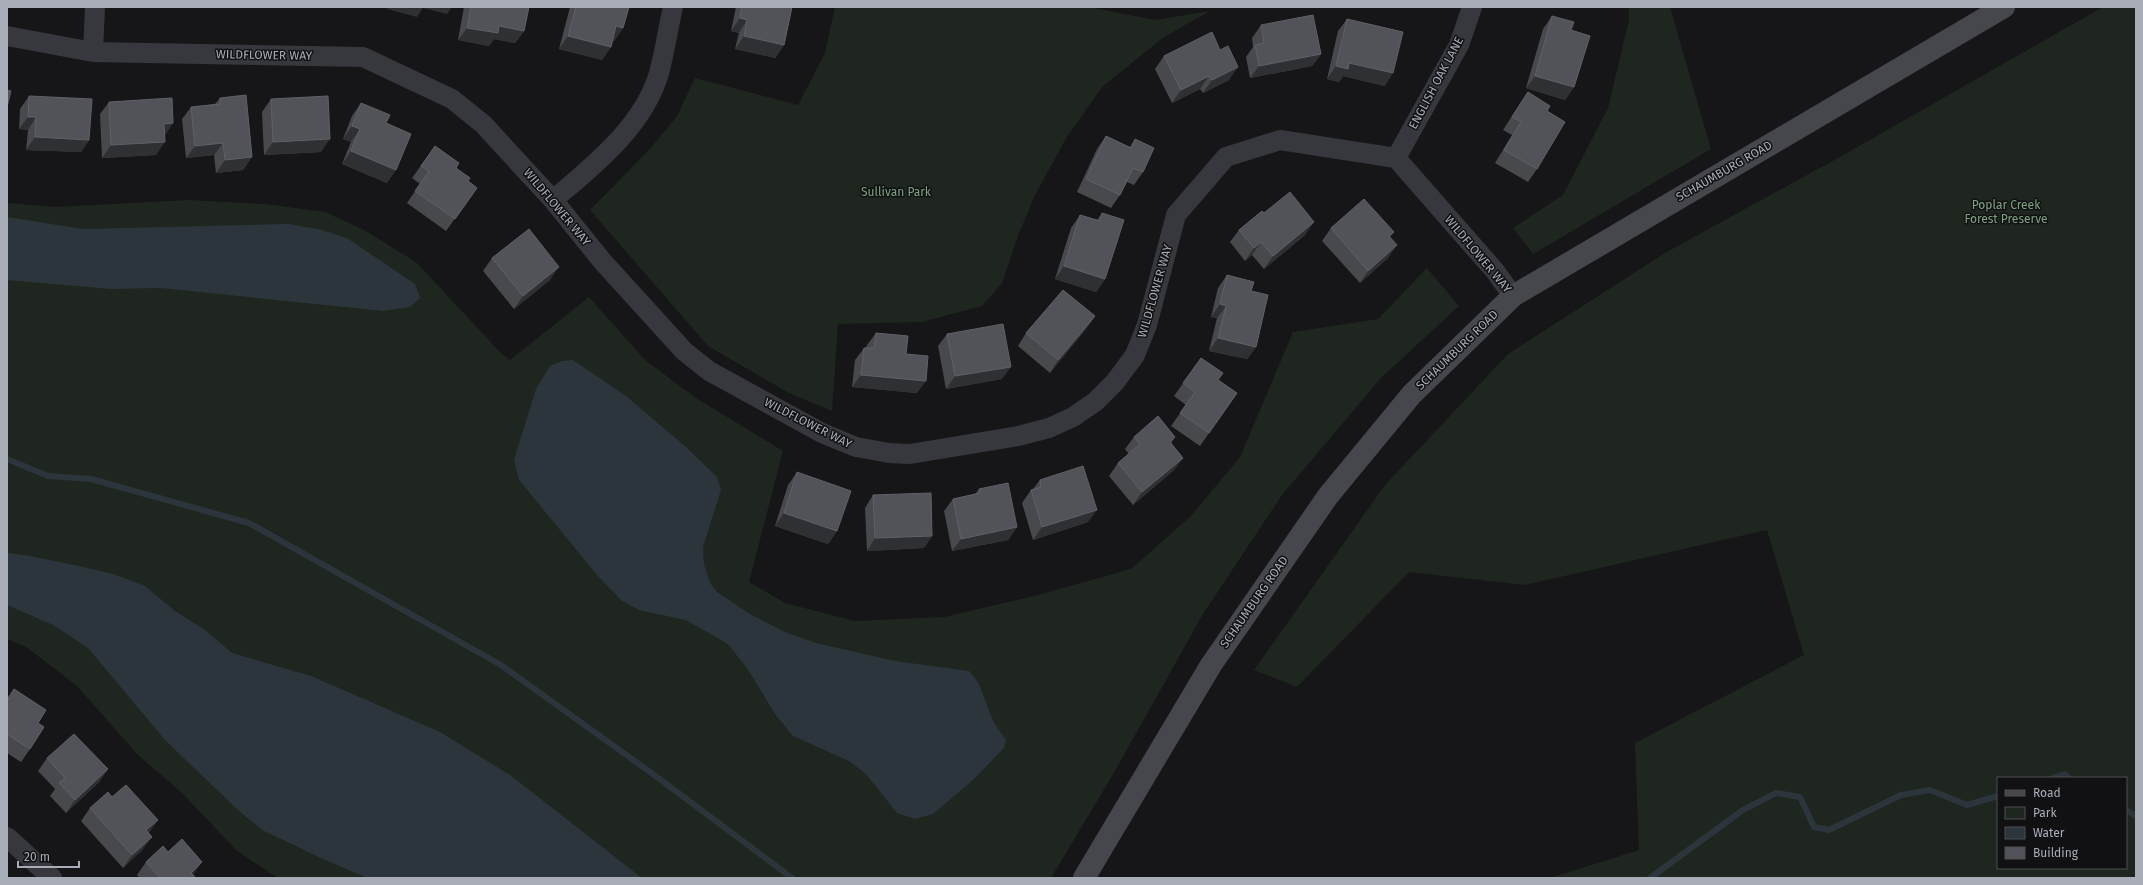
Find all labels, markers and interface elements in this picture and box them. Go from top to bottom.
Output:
street label: ENGLISH OAK LANE [1406,35,1466,131]
street label: WILDFLOWER WAY [216,47,313,63]
street label: SCHAUMBURG ROAD [1673,138,1775,204]
street label: WILDFLOWER WAY [521,166,594,249]
park label: Sullivan Park [861,185,932,199]
park label: Poplar Creek Forest Preserve [1964,198,2048,226]
street label: WILDFLOWER WAY [1442,213,1515,296]
street label: WILDFLOWER WAY [1135,242,1175,339]
street label: SCHAUMBURG ROAD [1413,307,1501,393]
street label: WILDFLOWER WAY [762,395,854,451]
street label: SCHAUMBURG ROAD [1217,553,1291,650]
legend [1997,777,2127,869]
text: Road [2033,786,2061,800]
text: Park [2033,806,2057,820]
text: Water [2033,826,2065,840]
scale bar [18,843,79,869]
text: Building [2033,846,2079,860]
text: 20 m [24,850,50,864]

